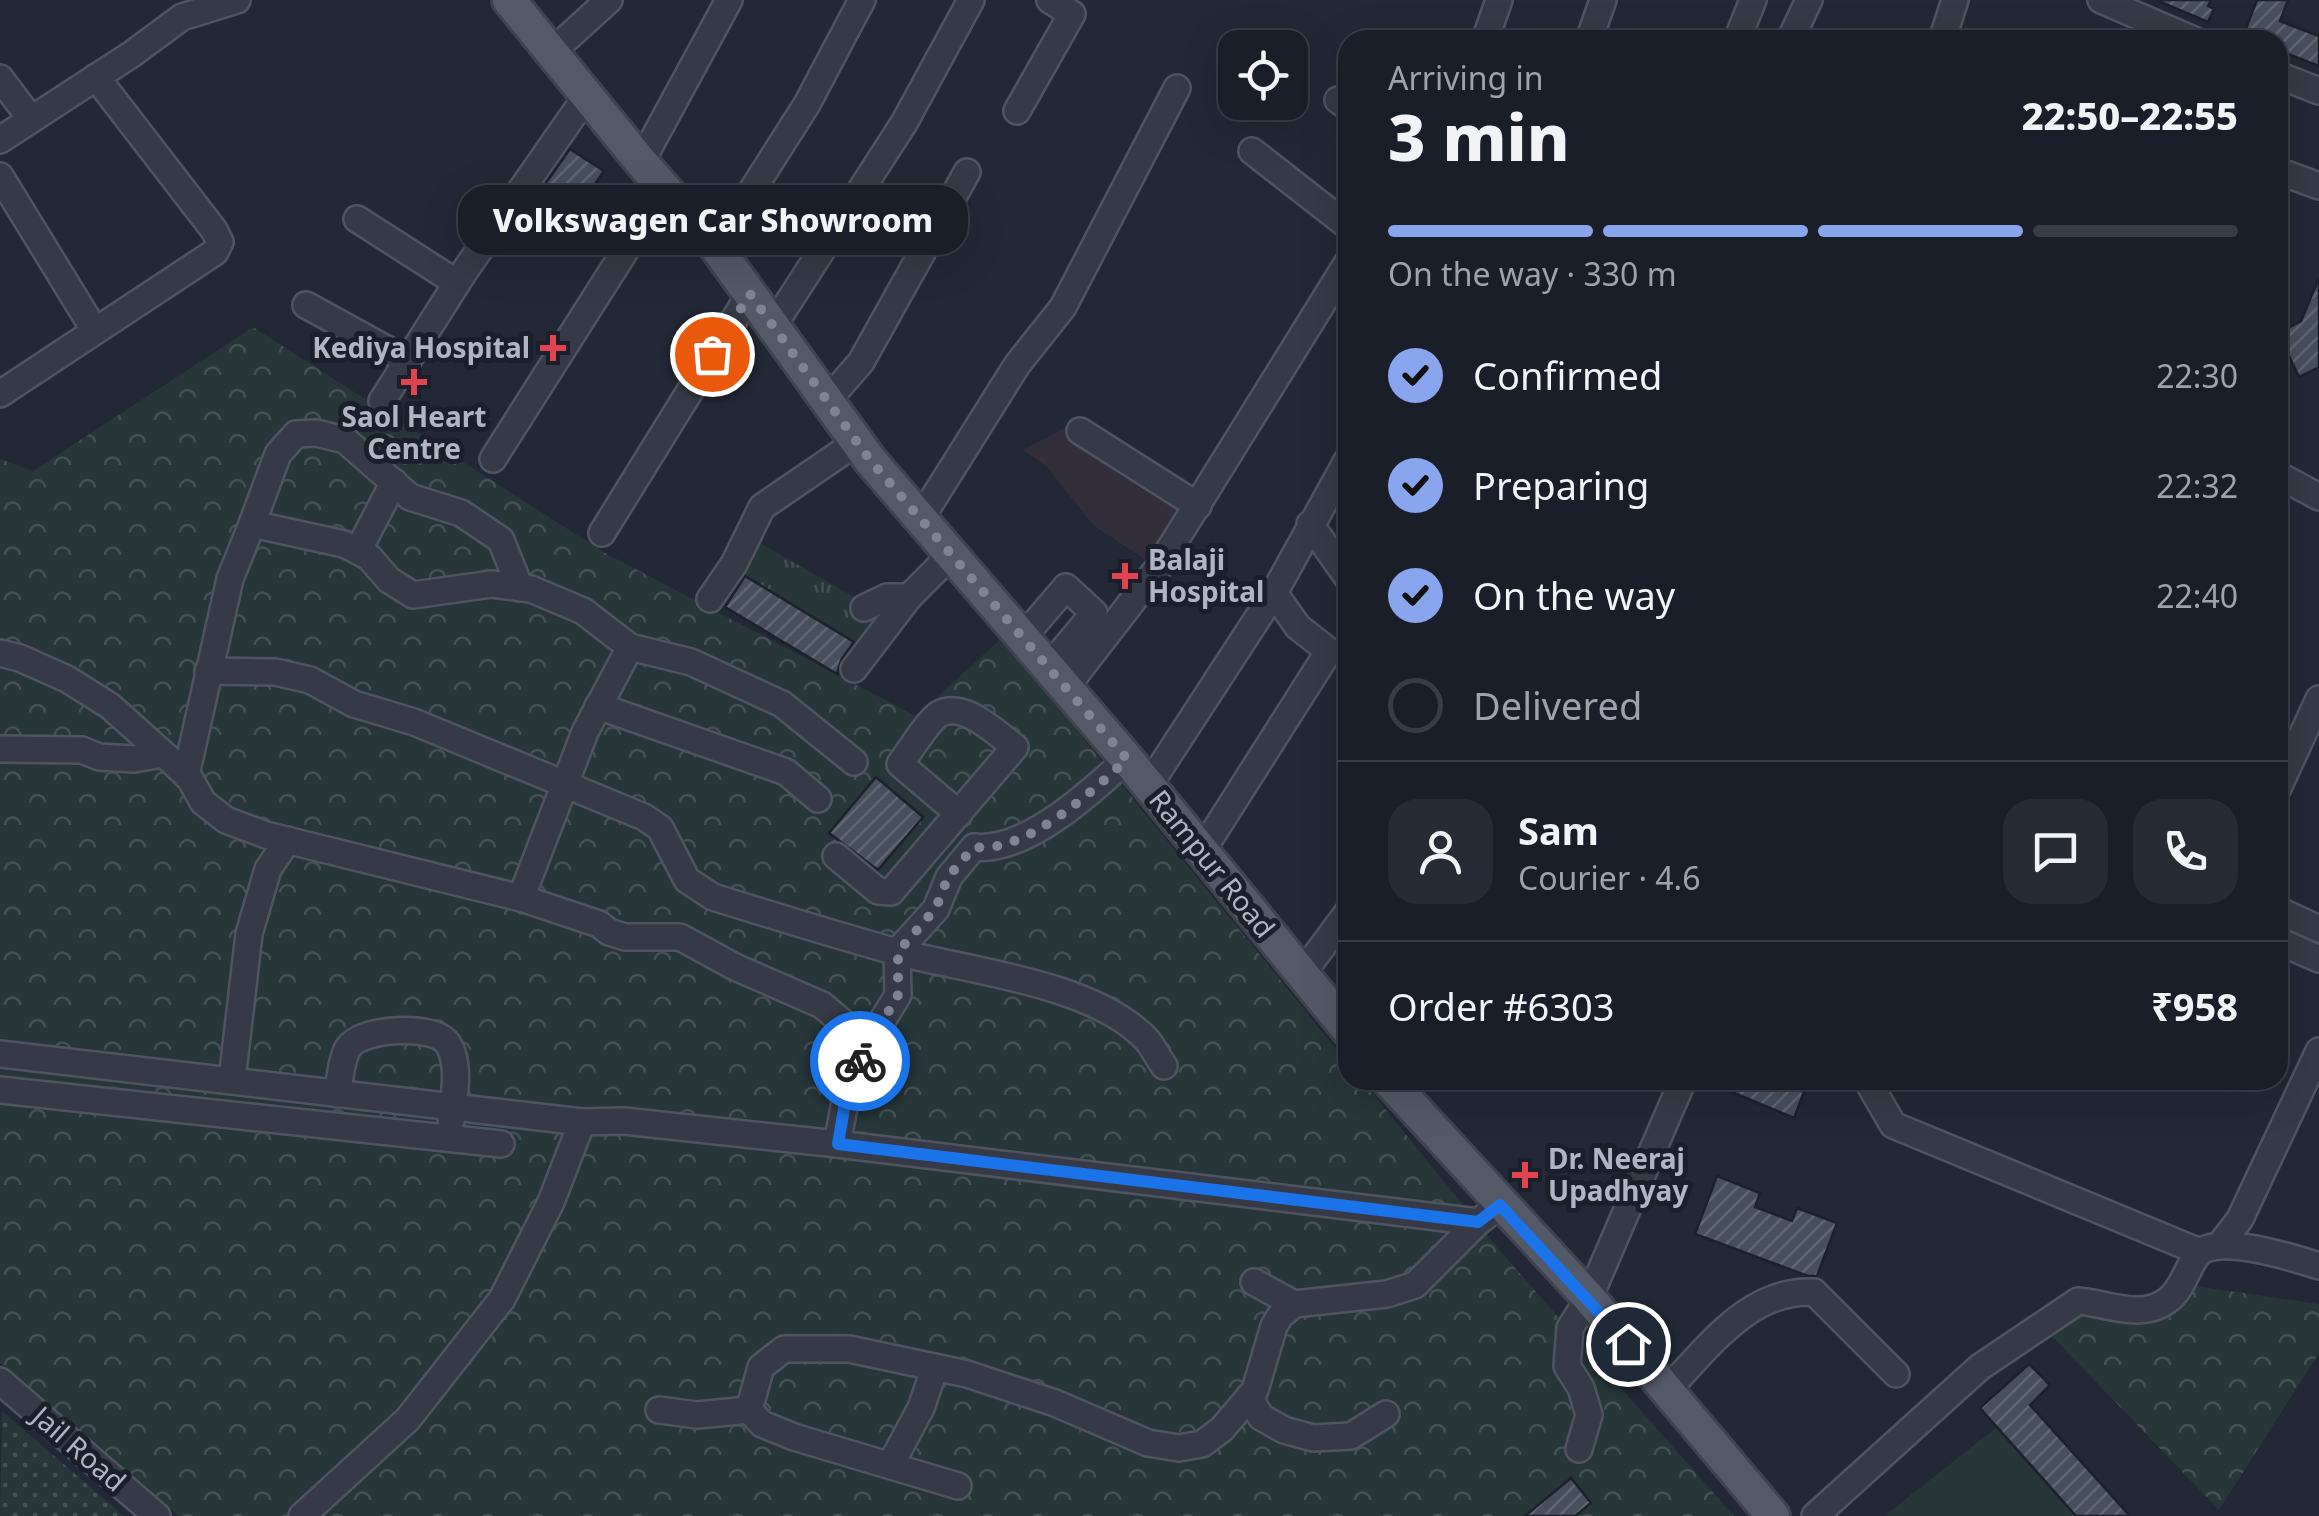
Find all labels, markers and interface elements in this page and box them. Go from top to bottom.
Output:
map controls [1218,30,1308,120]
button: locate [1218,30,1308,120]
text: Arriving in [1388,56,1543,99]
text: 22:50–22:55 [2022,89,2238,141]
text: 3 min [1388,92,1570,180]
callout: Volkswagen Car Showroom [457,184,967,254]
text: Volkswagen Car Showroom [493,198,933,241]
text: On the way · 330 m [1388,252,1677,295]
pin [670,312,755,397]
icon: bag [685,327,740,382]
place label: Kediya Hospital [312,328,530,366]
marker: Kediya Hospital [540,335,566,361]
icon: check [1388,348,1443,403]
text: Confirmed [1473,349,1662,401]
text: 22:30 [2156,354,2238,397]
marker: Saol Heart Centre [401,369,427,395]
place label: Saol Heart Centre [342,397,486,467]
icon: check [1388,458,1443,513]
text: Preparing [1473,459,1649,511]
text: 22:32 [2156,464,2238,507]
place label: Balaji Hospital [1148,540,1264,610]
marker: Balaji Hospital [1112,563,1138,589]
icon: check [1388,568,1443,623]
text: On the way [1473,569,1675,621]
text: 22:40 [2156,574,2238,617]
text: Delivered [1473,679,1642,731]
street label: Rampur Road [1141,781,1284,945]
button: person [1388,799,1493,904]
button: chat [2003,799,2108,904]
button: phone [2133,799,2238,904]
text: Sam [1518,804,1599,856]
text: Courier · 4.6 [1518,856,1701,899]
text: Order #6303 [1388,980,1614,1032]
text: ₹958 [2151,980,2238,1032]
courier [810,1011,910,1111]
icon: bike [833,1034,888,1089]
place label: Dr. Neeraj Upadhyay [1548,1139,1688,1209]
marker: Dr. Neeraj Upadhyay [1512,1162,1538,1188]
pin [1586,1302,1671,1387]
icon: home [1601,1317,1656,1372]
street label: Jail Road [23,1395,135,1499]

